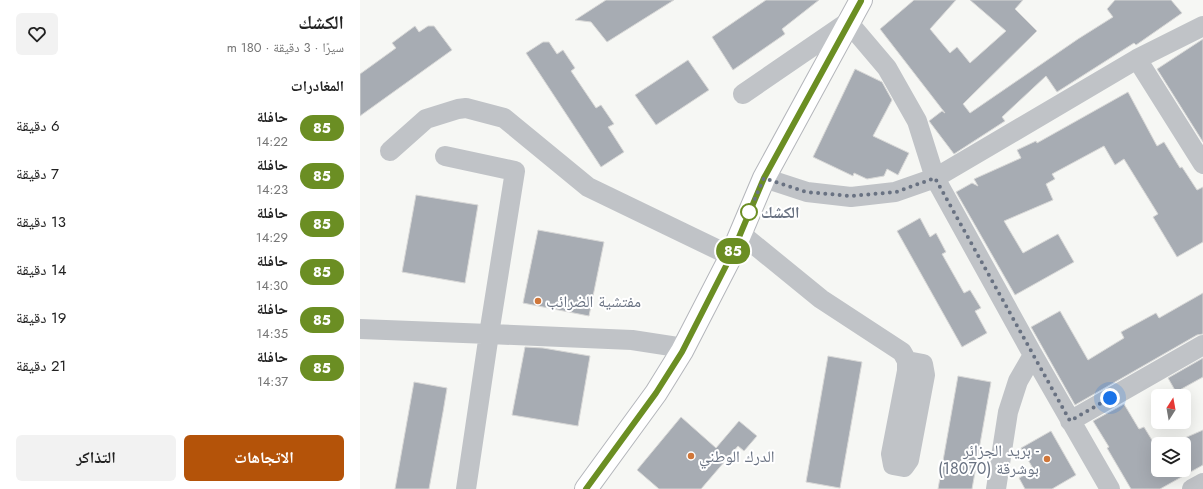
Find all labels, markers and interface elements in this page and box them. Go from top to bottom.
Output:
text: الكشك [298,9,344,36]
button: heart [16,13,58,55]
text: سيرًا · 3 دقيقة · 180 m [227,38,344,57]
text: المغادرات [291,75,344,97]
text: حافلة [257,106,288,128]
text: 6 دقيقة [16,115,60,137]
text: 85 [313,118,331,138]
text: 14:22 [256,132,288,151]
text: حافلة [257,154,288,176]
text: 7 دقيقة [16,163,59,185]
text: 85 [313,166,331,186]
text: 14:23 [256,180,288,199]
place label: الكشك [761,201,800,224]
text: حافلة [257,202,288,224]
marker: الكشك [740,203,758,221]
text: 13 دقيقة [16,211,66,233]
text: 85 [313,214,331,234]
text: 14:29 [256,228,288,247]
line badge: 85 [715,238,751,264]
text: 85 [724,241,742,261]
text: حافلة [257,250,288,272]
text: 14 دقيقة [16,259,67,281]
text: 85 [313,262,331,282]
text: 14:30 [256,276,288,295]
place label: مفتشية الضرائب [546,290,641,313]
marker: مفتشية الضرائب [533,296,543,306]
text: حافلة [257,298,288,320]
text: 19 دقيقة [16,307,66,329]
text: 85 [313,310,331,330]
text: 14:35 [256,324,288,343]
text: حافلة [257,346,288,368]
text: 21 دقيقة [16,355,66,377]
text: 85 [313,358,331,378]
text: 14:37 [257,372,288,391]
your location [1100,388,1120,408]
north arrow [1151,389,1191,429]
map controls [1151,389,1191,477]
button: التذاكر [16,435,176,481]
button: الاتجاهات [184,435,344,481]
button: layers [1151,437,1191,477]
place label: بريد الجزائر - بوشرقة (18070) [938,439,1040,480]
place label: الدرك الوطني [699,445,775,469]
marker: الدرك الوطني [686,451,696,461]
marker: بريد الجزائر - بوشرقة (18070) [1042,454,1052,464]

